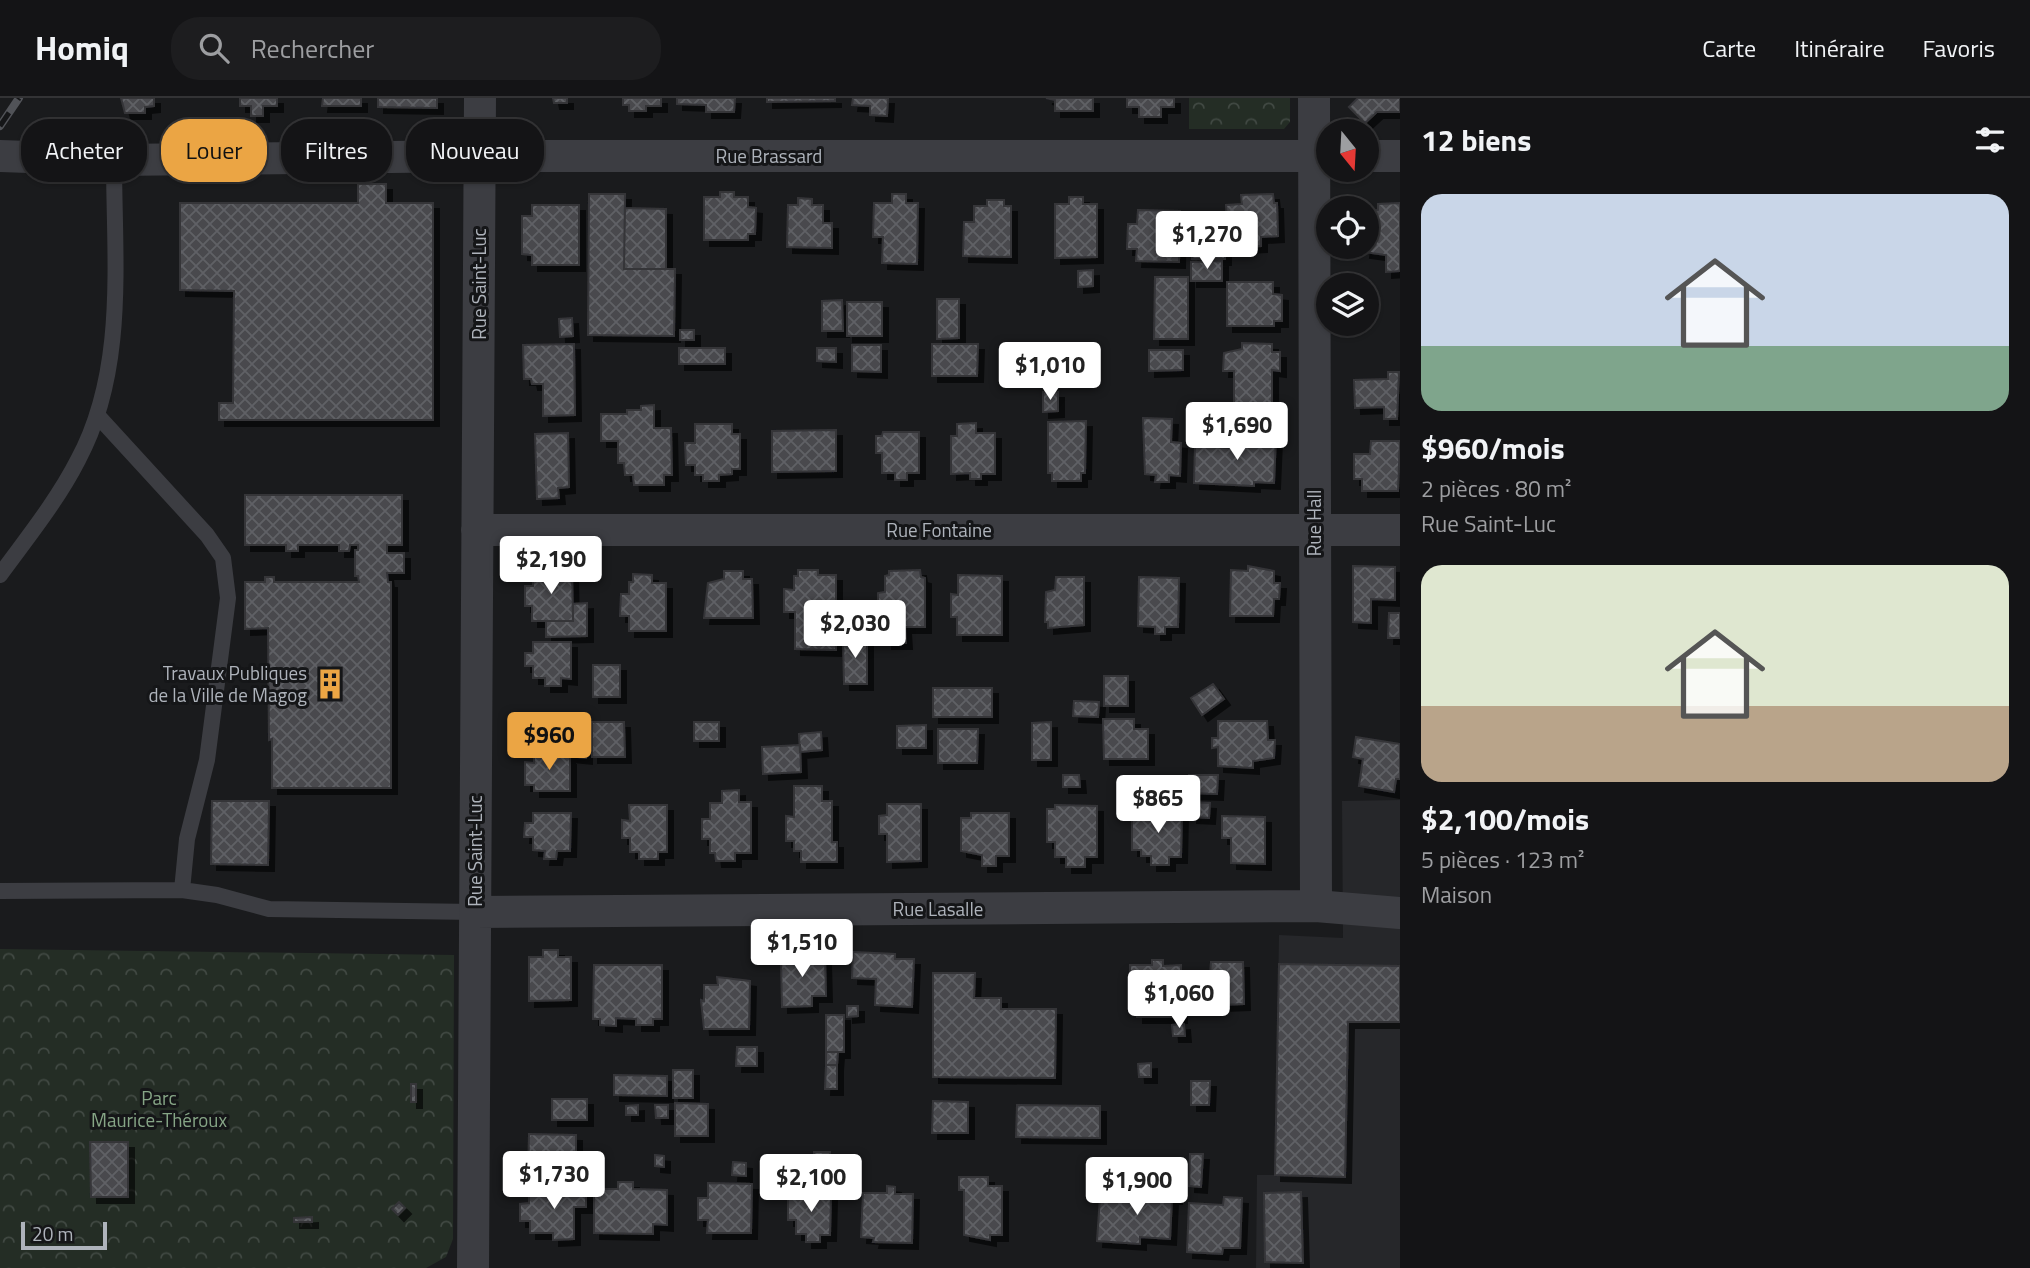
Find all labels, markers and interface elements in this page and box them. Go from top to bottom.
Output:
search box [171,17,661,80]
text: Homiq [35,23,129,73]
icon: search [195,29,233,67]
text: Rechercher [251,29,374,68]
text: Carte [1702,30,1756,66]
text: Itinéraire [1794,30,1885,66]
text: Favoris [1923,30,1995,66]
text: 12 biens [1421,117,1531,163]
chip: Acheter [21,119,147,182]
chip: Louer [161,119,267,182]
chip: Filtres [281,119,392,182]
chip: Nouveau [406,119,544,182]
north arrow [1316,119,1379,182]
map controls [1316,119,1379,336]
icon: filters [1971,121,2009,159]
street label: Rue Brassard [716,141,822,170]
button: locate [1316,196,1379,259]
pin: $1,270 [1150,212,1264,271]
text: $1,270 [1172,216,1242,251]
street label: Rue Saint-Luc [464,228,493,340]
icon: home [1652,240,1778,366]
button: layers [1316,273,1379,336]
pin: $1,010 [993,342,1107,402]
text: $1,010 [1015,347,1085,382]
pin: $1,690 [1180,402,1294,462]
text: $1,690 [1202,407,1272,442]
text: $960/mois [1421,425,1565,471]
text: 2 pièces · 80 m² [1421,471,1572,506]
street label: Rue Hall [1299,490,1328,556]
text: Rue Saint-Luc [1421,506,1556,541]
street label: Rue Fontaine [886,515,992,544]
pin: $2,190 [494,536,608,596]
text: $2,190 [516,541,586,576]
pin: $2,030 [798,601,912,660]
text: $2,030 [820,605,890,640]
icon: home [1652,611,1778,737]
place label: Travaux Publiques de la Ville de Magog [148,658,307,709]
building icon: Travaux Publiques de la Ville de Magog [313,667,347,701]
pin: $960 [508,712,590,772]
text: $960 [523,717,575,752]
pin: $865 [1117,776,1199,835]
text: $865 [1132,780,1184,815]
street label: Rue Saint-Luc [460,795,489,907]
text: $2,100/mois [1421,796,1589,842]
text: 5 pièces · 123 m² [1421,842,1584,877]
text: Maison [1421,877,1492,912]
street label: Rue Lasalle [893,894,983,923]
pin: $1,510 [745,920,859,979]
text: $1,510 [767,924,837,959]
pin: $1,060 [1122,970,1236,1030]
text: $1,060 [1144,975,1214,1010]
park label: Parc Maurice-Théroux [91,1083,227,1134]
pin: $1,730 [497,1152,611,1211]
pin: $2,100 [754,1154,868,1214]
text: $1,730 [519,1156,589,1191]
pin: $1,900 [1080,1158,1194,1217]
text: $2,100 [776,1159,846,1194]
text: $1,900 [1102,1162,1172,1197]
scale bar [21,1219,107,1251]
text: 20 m [32,1219,73,1248]

